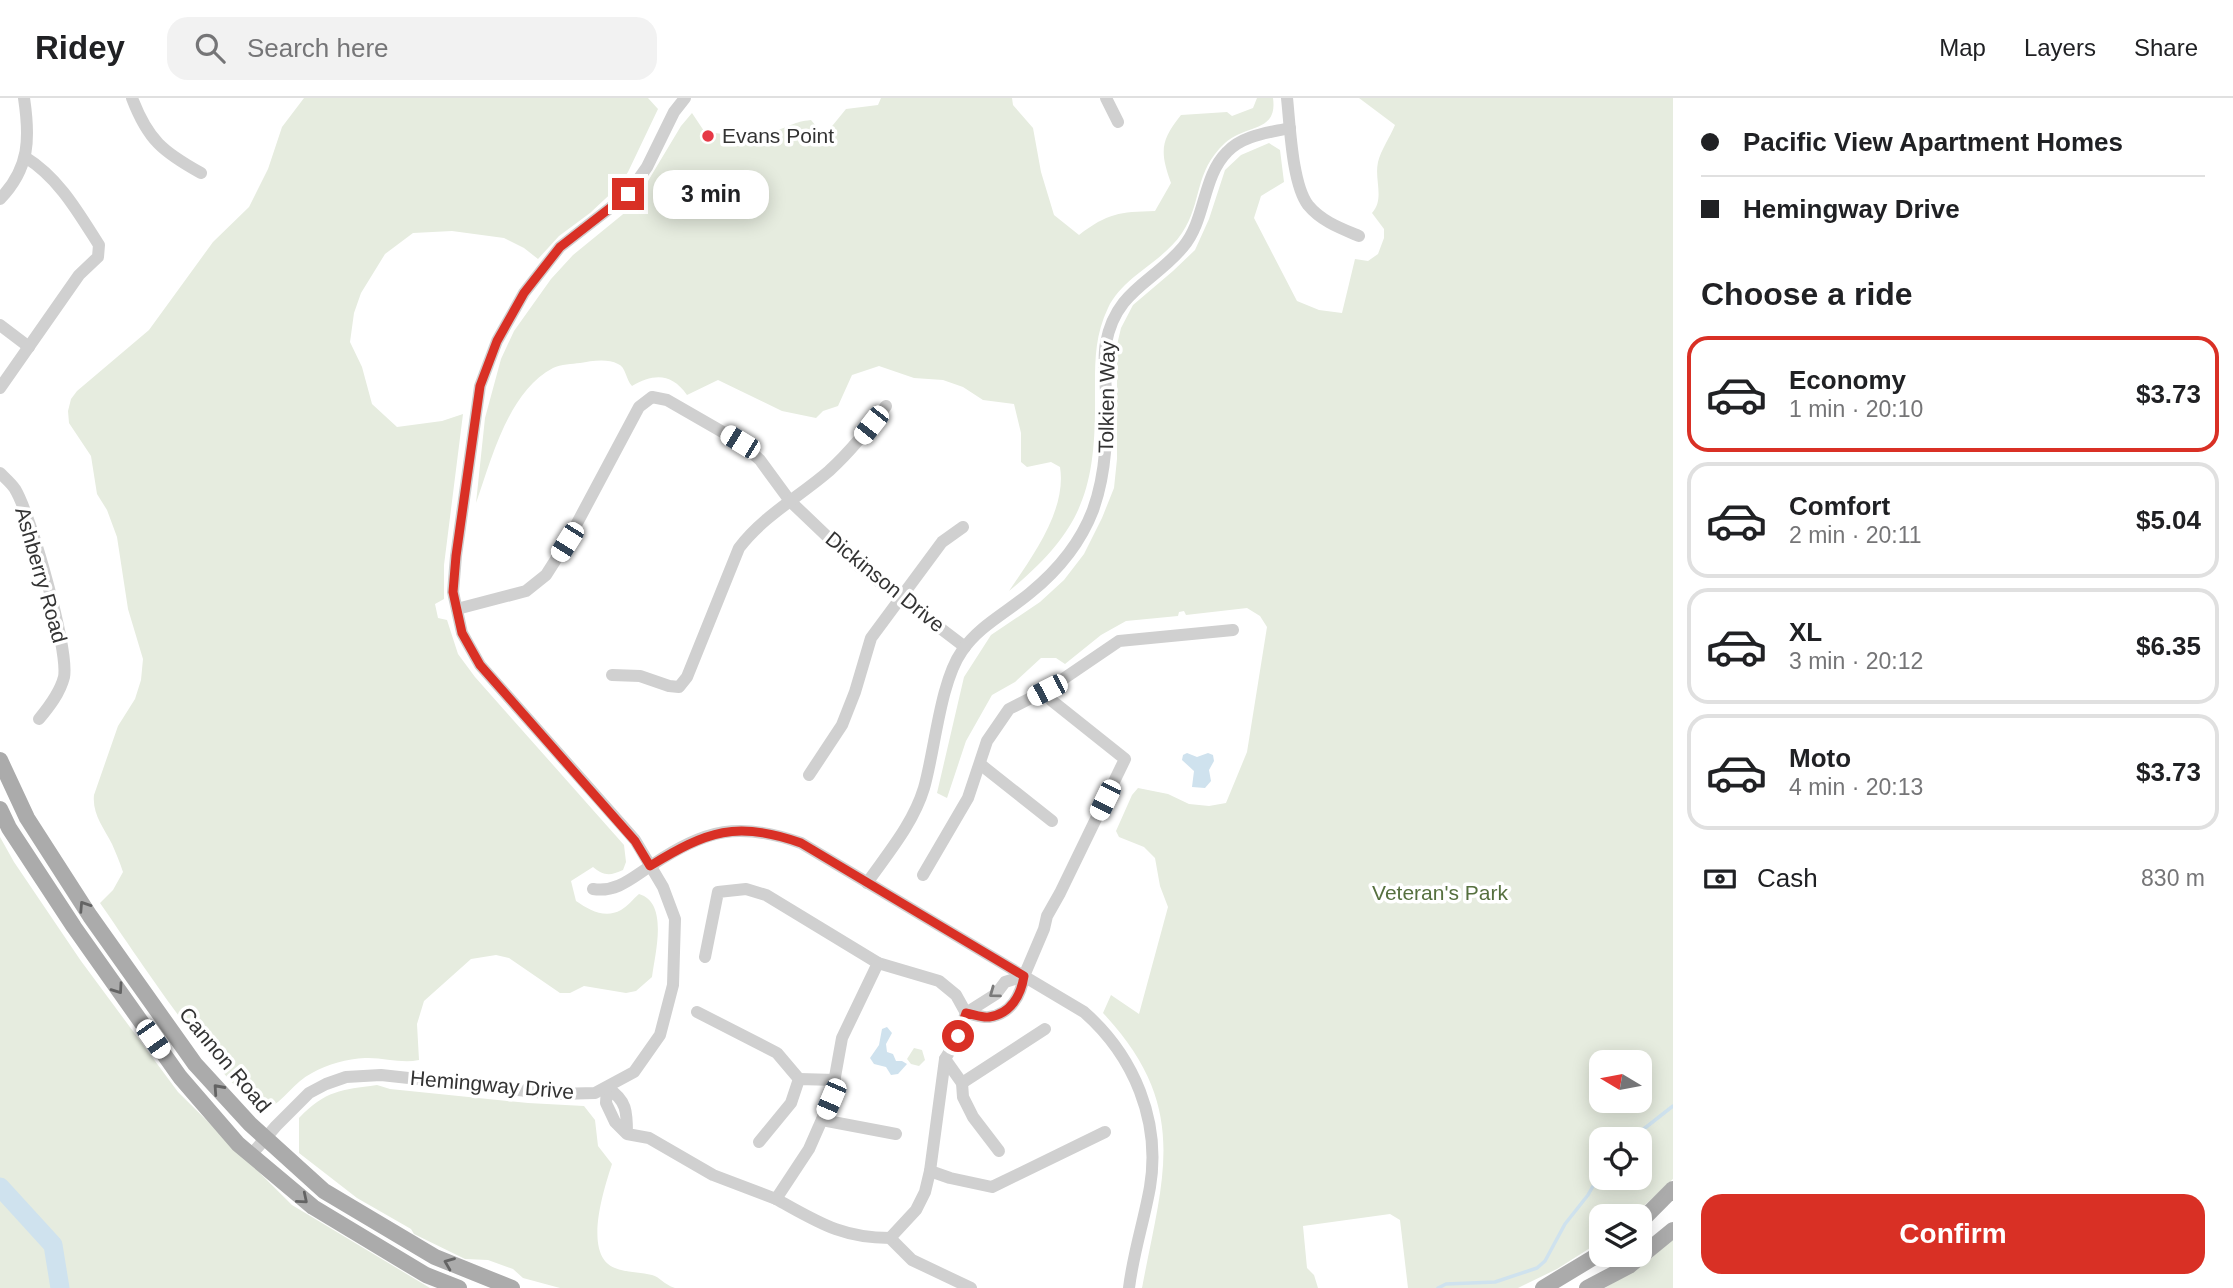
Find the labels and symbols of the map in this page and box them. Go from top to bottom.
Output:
place label: Evans Point [722,124,834,147]
marker: Evans Point [700,128,716,144]
callout: 3 min [652,170,768,218]
route end [612,178,644,210]
street label: Tolkien Way [1094,340,1119,453]
car [850,402,893,448]
car [717,422,764,462]
street label: Ashberry Road [11,504,72,645]
car [547,519,588,565]
street label: Dickinson Drive [821,527,949,636]
car [1024,671,1071,709]
car [1087,777,1124,823]
park label: Veteran's Park [1372,881,1508,904]
one-way arrow [80,901,92,914]
one-way arrow [110,981,122,994]
one-way arrow [989,985,1001,997]
street label: Cannon Road [175,1003,276,1117]
car [133,1016,174,1062]
route start [942,1020,974,1052]
north arrow [1589,1050,1652,1113]
street label: Hemingway Drive [409,1066,575,1103]
car [814,1076,849,1122]
one-way arrow [214,1084,226,1097]
one-way arrow [295,1191,308,1203]
one-way arrow [444,1257,456,1271]

